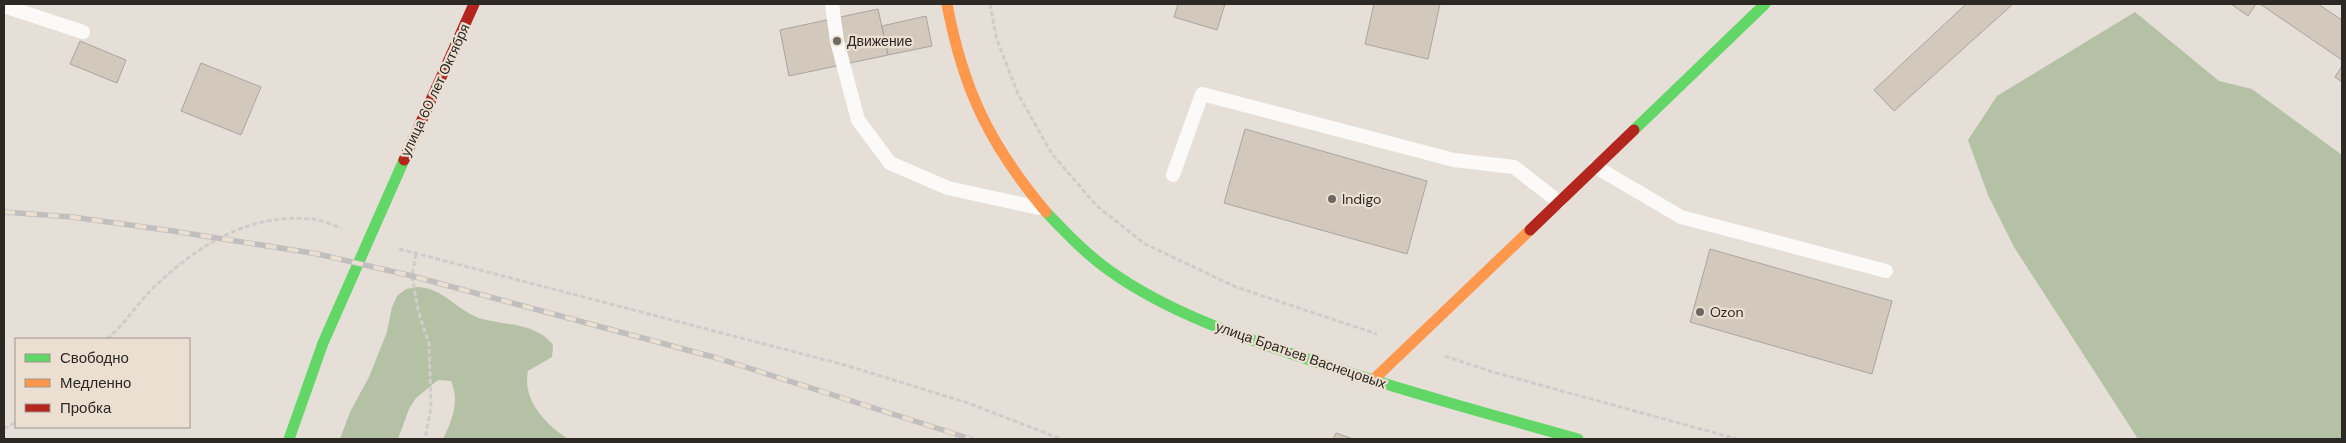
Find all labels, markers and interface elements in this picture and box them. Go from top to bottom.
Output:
street label: улица 60 лет Октября [396,21,474,159]
place label: Движение [847,32,912,50]
marker: Движение [831,35,843,47]
place label: Indigo [1342,190,1381,208]
marker: Indigo [1326,193,1338,205]
place label: Ozon [1710,303,1744,321]
marker: Ozon [1694,306,1706,318]
street label: улица Братьев Васнецовых [1213,317,1389,393]
legend [15,338,190,428]
text: Свободно [60,348,129,368]
text: Медленно [60,373,131,393]
text: Пробка [60,398,112,418]

